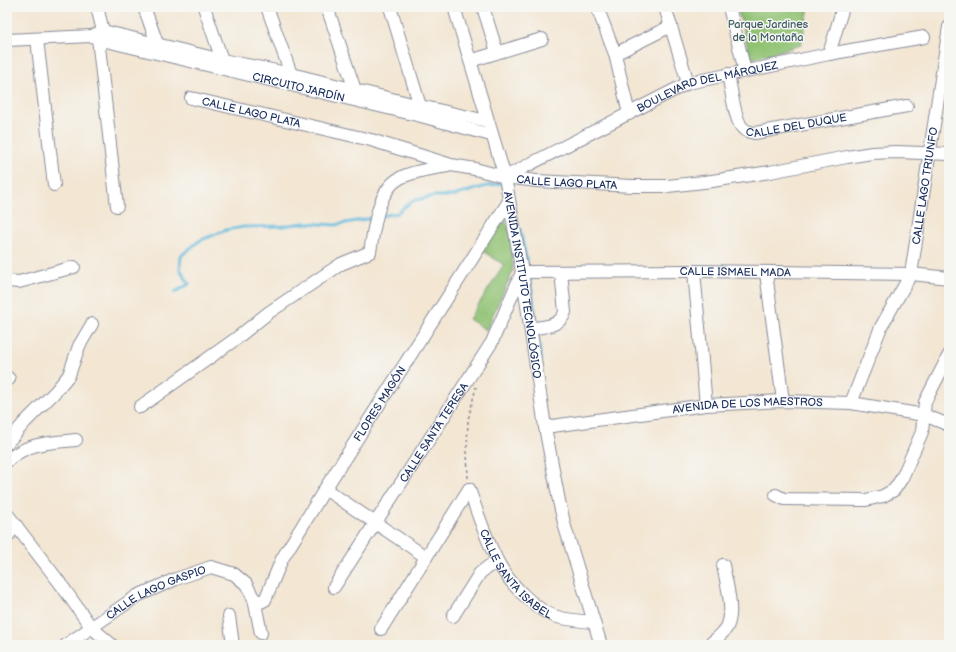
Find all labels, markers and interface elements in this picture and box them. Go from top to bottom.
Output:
park label: Parque Jardines de la Montaña [728,18,809,44]
street label: BOULEVARD DEL MÁRQUEZ [634,58,779,115]
street label: CIRCUITO JARDÍN [251,70,346,104]
street label: CALLE LAGO PLATA [201,94,302,130]
street label: CALLE DEL DUQUE [744,110,848,140]
street label: CALLE LAGO TRIUNFO [909,126,940,245]
street label: CALLE LAGO PLATA [516,172,618,192]
street label: AVENIDA INSTITUTO TECNOLÓGICO [501,190,544,380]
street label: CALLE ISMAEL MADA [680,264,791,279]
street label: FLORES MAGÓN [351,364,408,444]
street label: CALLE SANTA TERESA [397,380,471,485]
street label: AVENIDA DE LOS MAESTROS [672,394,823,416]
street label: CALLE SANTA ISABEL [477,527,555,621]
street label: CALLE LAGO GASPIO [103,563,208,622]

